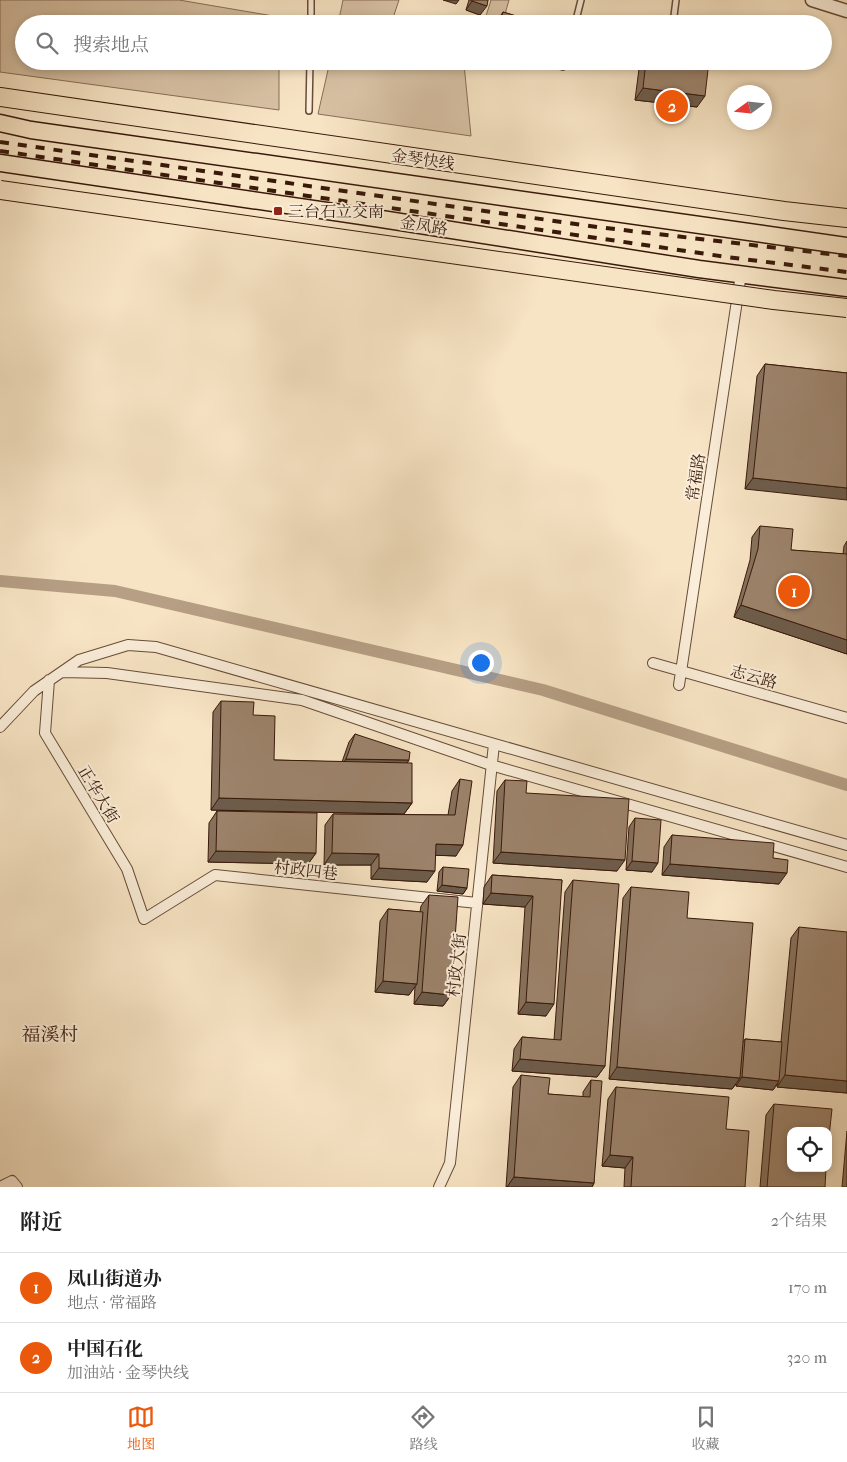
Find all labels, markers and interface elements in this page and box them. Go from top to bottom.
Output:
search box [15,15,832,70]
icon: search [33,29,61,57]
text: 搜索地点 [73,34,149,56]
north arrow [727,85,772,130]
pin: 2 [656,87,688,125]
street label: 金琴快线 [390,146,456,173]
place label: 三台石立交南 [288,202,384,221]
marker: 三台石立交南 [272,205,284,217]
street label: 金凤路 [399,212,449,239]
street label: 常福路 [682,452,709,502]
pin: 1 [778,572,810,610]
your location [468,650,494,676]
street label: 志云路 [728,661,780,692]
street label: 正华大街 [74,762,123,827]
street label: 村政四巷 [273,858,339,883]
street label: 村政大街 [444,932,469,998]
district label: 福溪村 [21,1024,79,1046]
map controls [787,1127,832,1172]
button: locate [787,1127,832,1172]
text: 附近 [20,1210,62,1234]
text: 2个结果 [771,1211,827,1230]
text: 凤山街道办 [67,1268,162,1290]
text: 1 [33,1278,39,1297]
text: 170 m [788,1278,827,1297]
text: 地点 · 常福路 [67,1293,157,1312]
text: 中国石化 [67,1338,143,1360]
text: 2 [32,1348,40,1367]
text: 320 m [787,1348,827,1367]
text: 加油站 · 金琴快线 [67,1363,189,1382]
tab: 地图 [127,1403,155,1453]
tab: 路线 [409,1403,437,1453]
tab: 收藏 [692,1403,720,1453]

